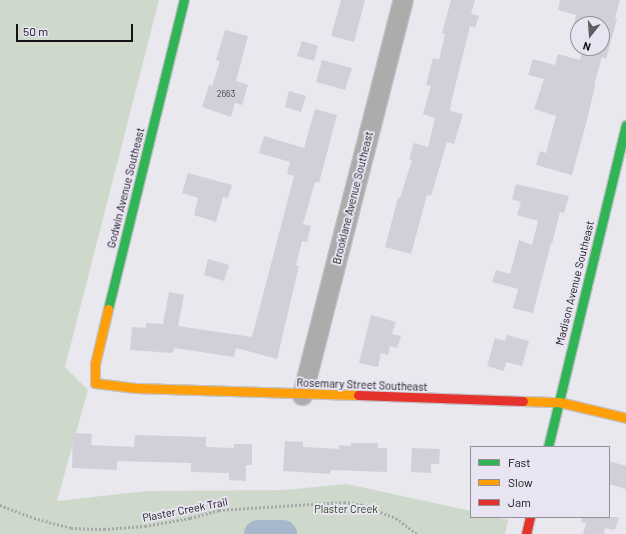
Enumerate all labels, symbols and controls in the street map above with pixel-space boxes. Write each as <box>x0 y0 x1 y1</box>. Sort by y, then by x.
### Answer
scale bar <box>18 16 135 42</box>
north arrow <box>570 16 610 56</box>
text: 50 m <box>23 24 48 38</box>
text: N <box>581 40 592 54</box>
house number: 2663 <box>217 89 235 99</box>
street label: Godwin Avenue Southeast <box>105 126 147 250</box>
street label: Brooklane Avenue Southeast <box>330 130 376 266</box>
street label: Madison Avenue Southeast <box>553 219 597 347</box>
street label: Rosemary Street Southeast <box>296 376 428 394</box>
legend <box>470 446 610 518</box>
text: Fast <box>508 455 531 469</box>
text: Slow <box>508 475 533 489</box>
street label: Plaster Creek Trail <box>141 495 229 525</box>
text: Jam <box>508 495 531 509</box>
park label: Plaster Creek <box>314 502 378 516</box>

